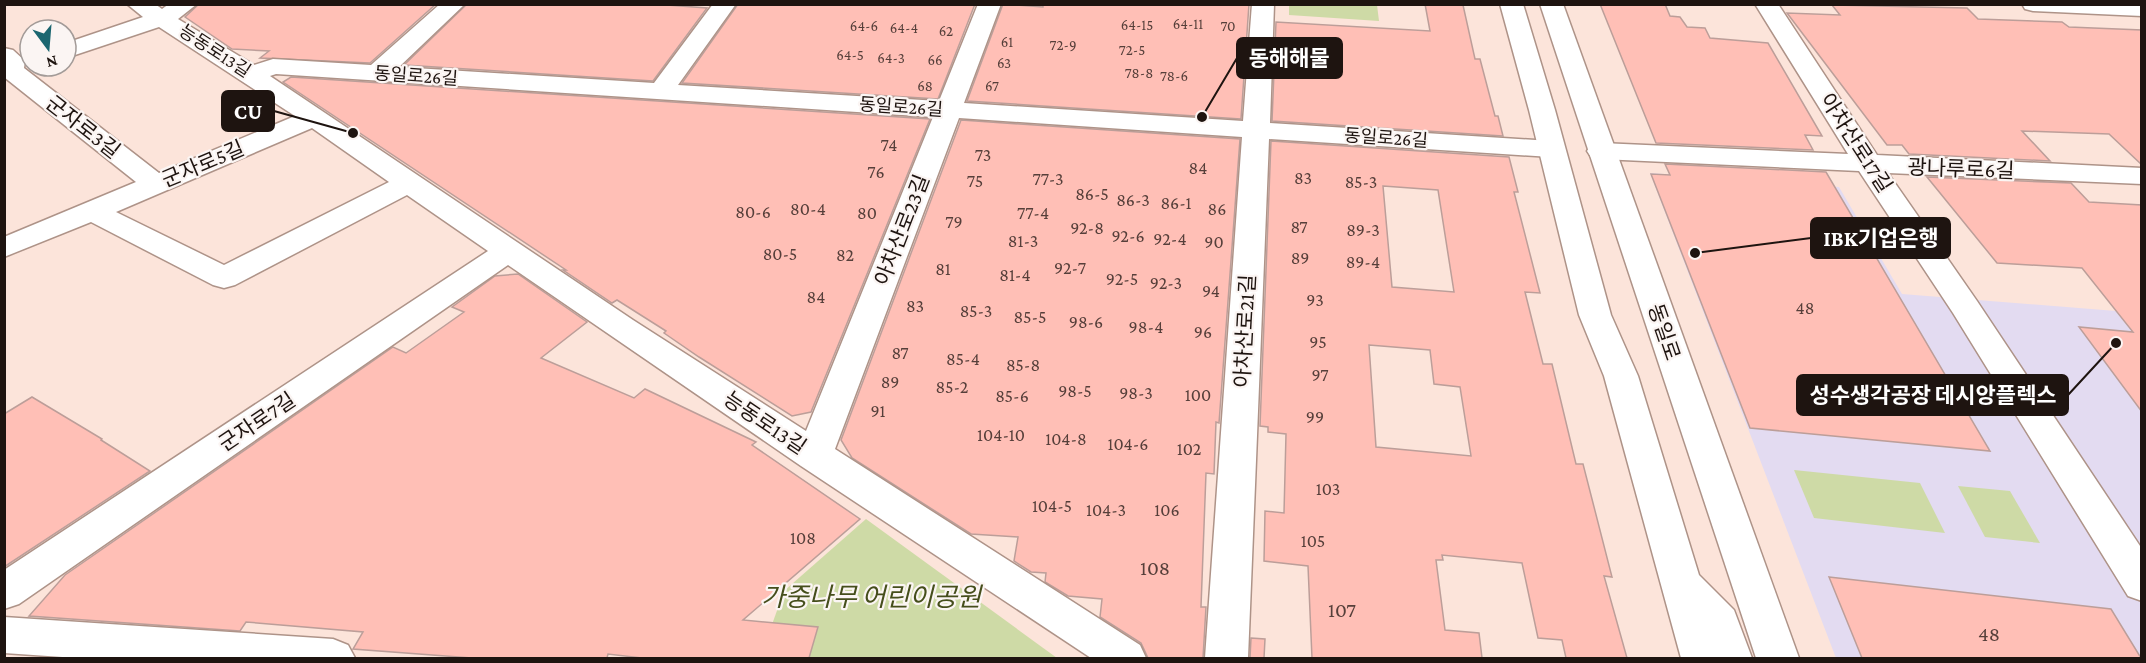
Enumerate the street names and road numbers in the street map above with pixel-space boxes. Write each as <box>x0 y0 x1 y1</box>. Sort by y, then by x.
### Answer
street label: 능동로13길 <box>176 21 254 81</box>
street label: 동일로26길 <box>373 63 459 89</box>
street label: 아차산로17길 <box>1815 89 1897 197</box>
street label: 군자로3길 <box>41 91 125 163</box>
street label: 동일로26길 <box>858 94 944 120</box>
street label: 동일로26길 <box>1343 125 1429 151</box>
street label: 군자로5길 <box>158 136 248 192</box>
street label: 광나루로6길 <box>1907 155 2015 183</box>
street label: 아차산로23길 <box>870 171 934 289</box>
street label: 아차산로21길 <box>1230 274 1260 388</box>
street label: 동일로 <box>1643 301 1685 363</box>
street label: 능동로13길 <box>719 387 811 459</box>
street label: 군자로7길 <box>214 388 300 456</box>

